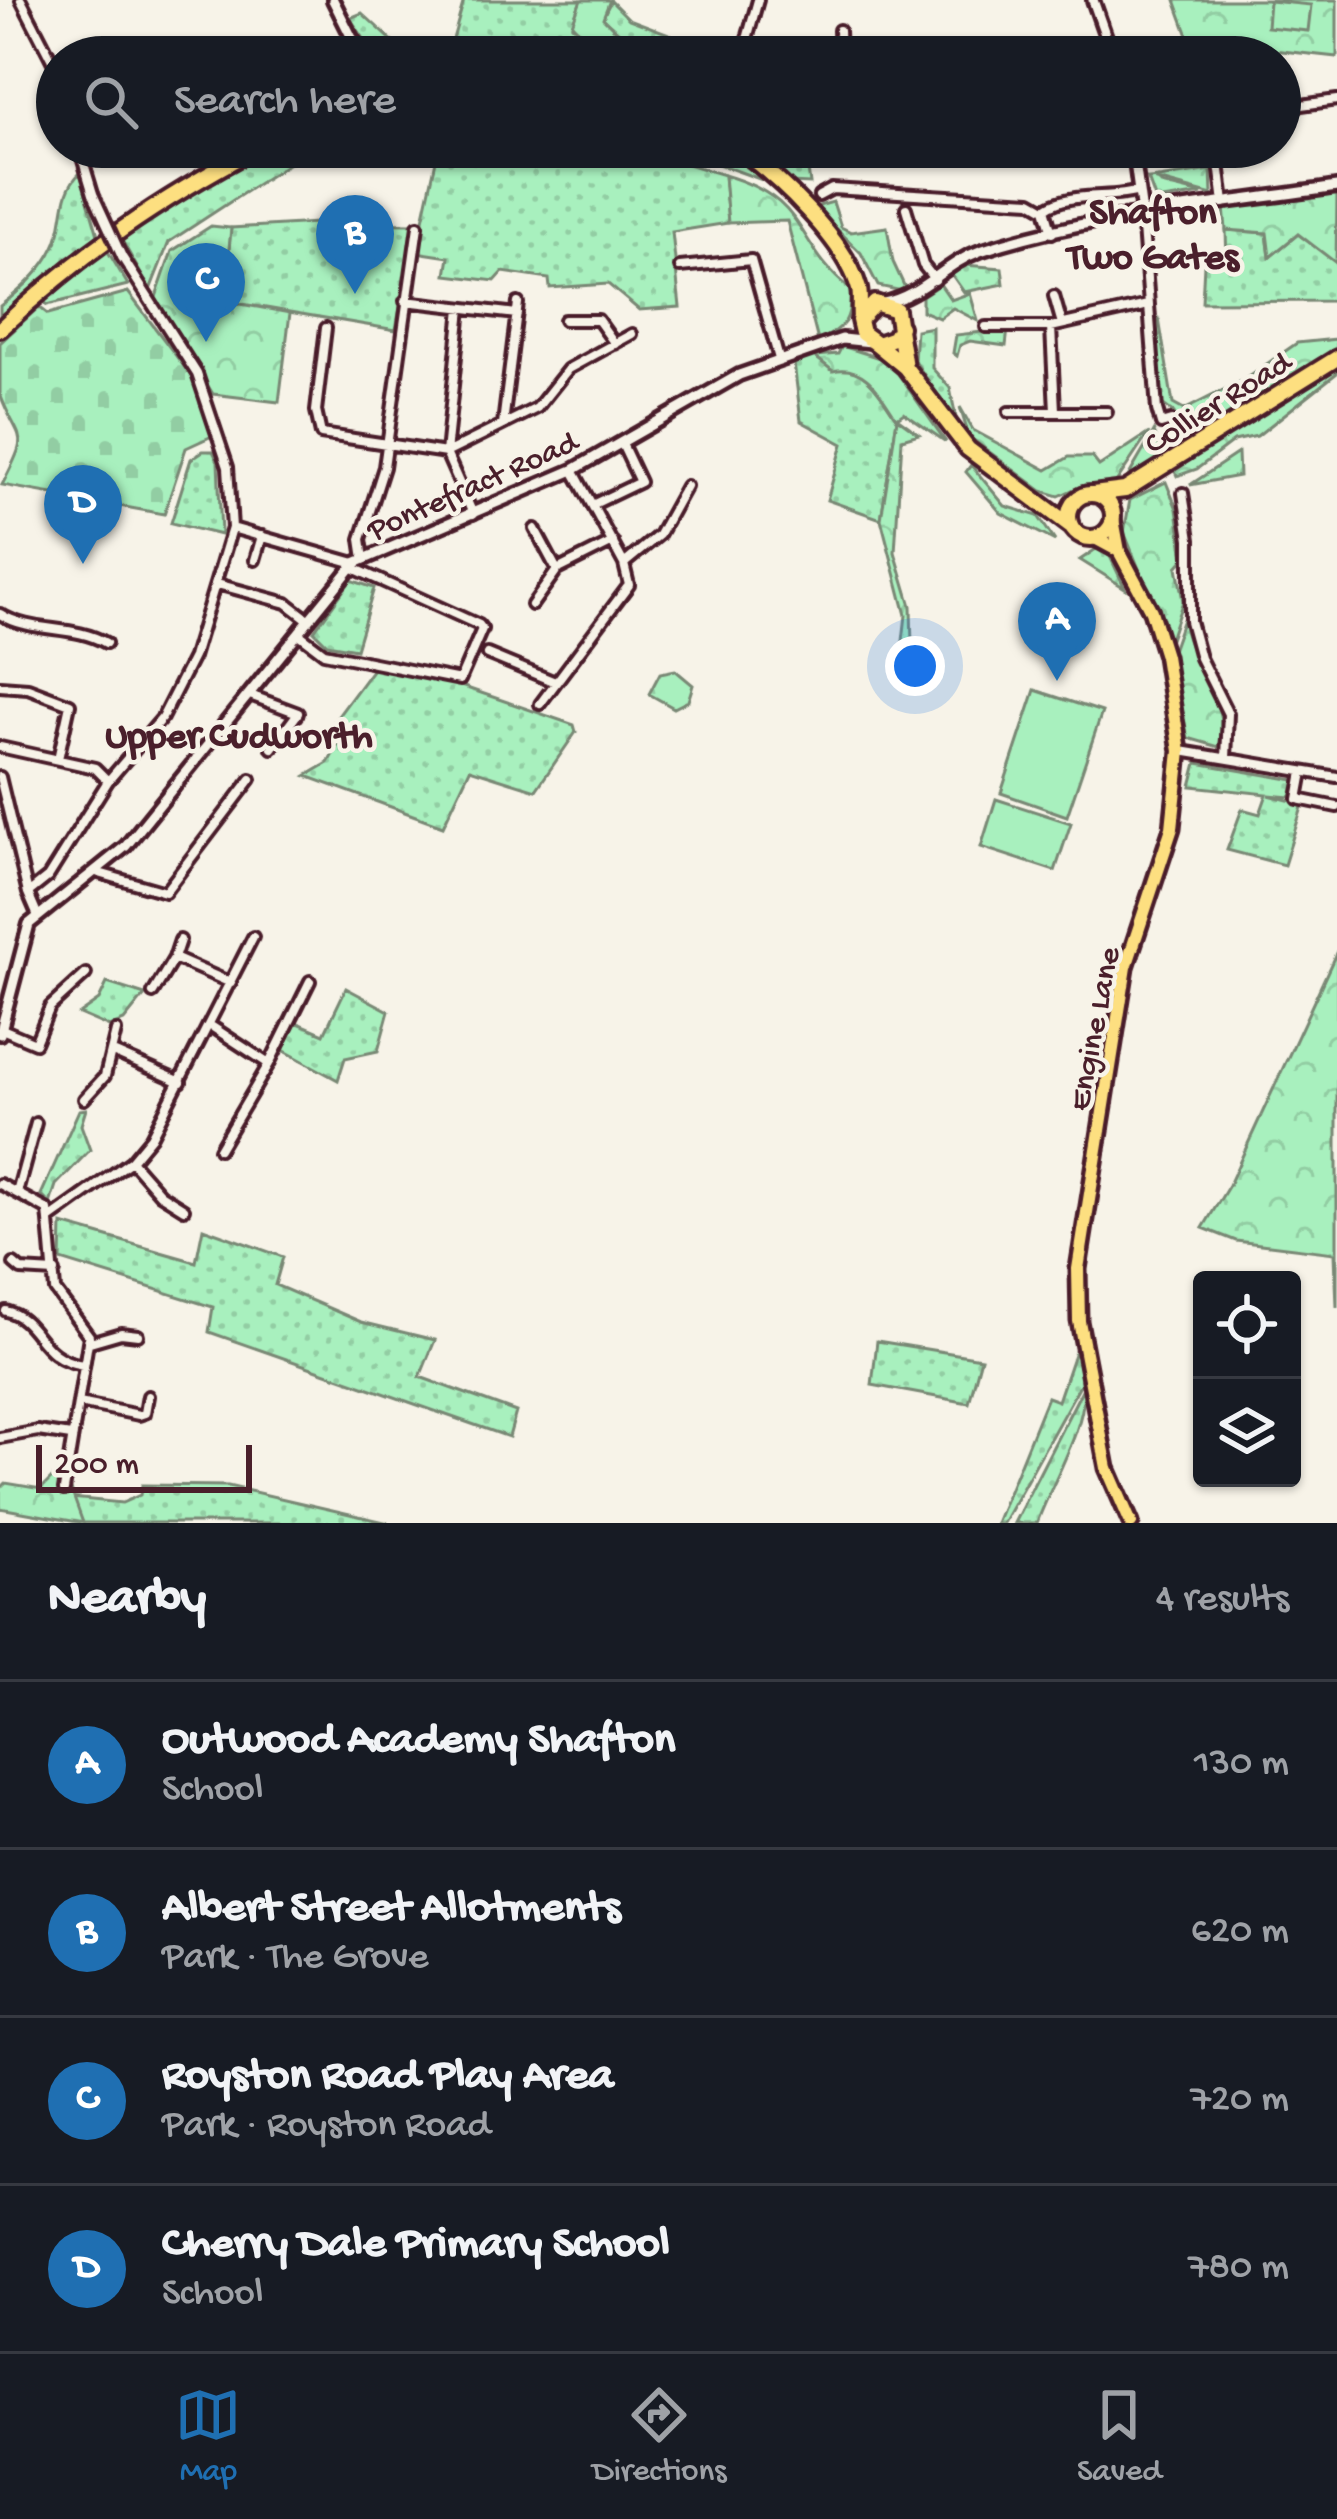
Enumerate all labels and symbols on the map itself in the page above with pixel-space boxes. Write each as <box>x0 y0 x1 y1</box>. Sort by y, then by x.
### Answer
district label: Shafton Two Gates <box>1064 192 1240 283</box>
pin: B <box>316 195 394 294</box>
pin: C <box>167 243 245 342</box>
street label: Collier Road <box>1139 344 1302 465</box>
street label: Pontefract Road <box>361 424 587 552</box>
pin: D <box>44 465 122 564</box>
pin: A <box>1018 582 1096 681</box>
your location <box>885 636 945 696</box>
district label: Upper Cudworth <box>105 716 373 762</box>
street label: Engine Lane <box>1062 943 1132 1114</box>
scale bar <box>36 1439 252 1492</box>

